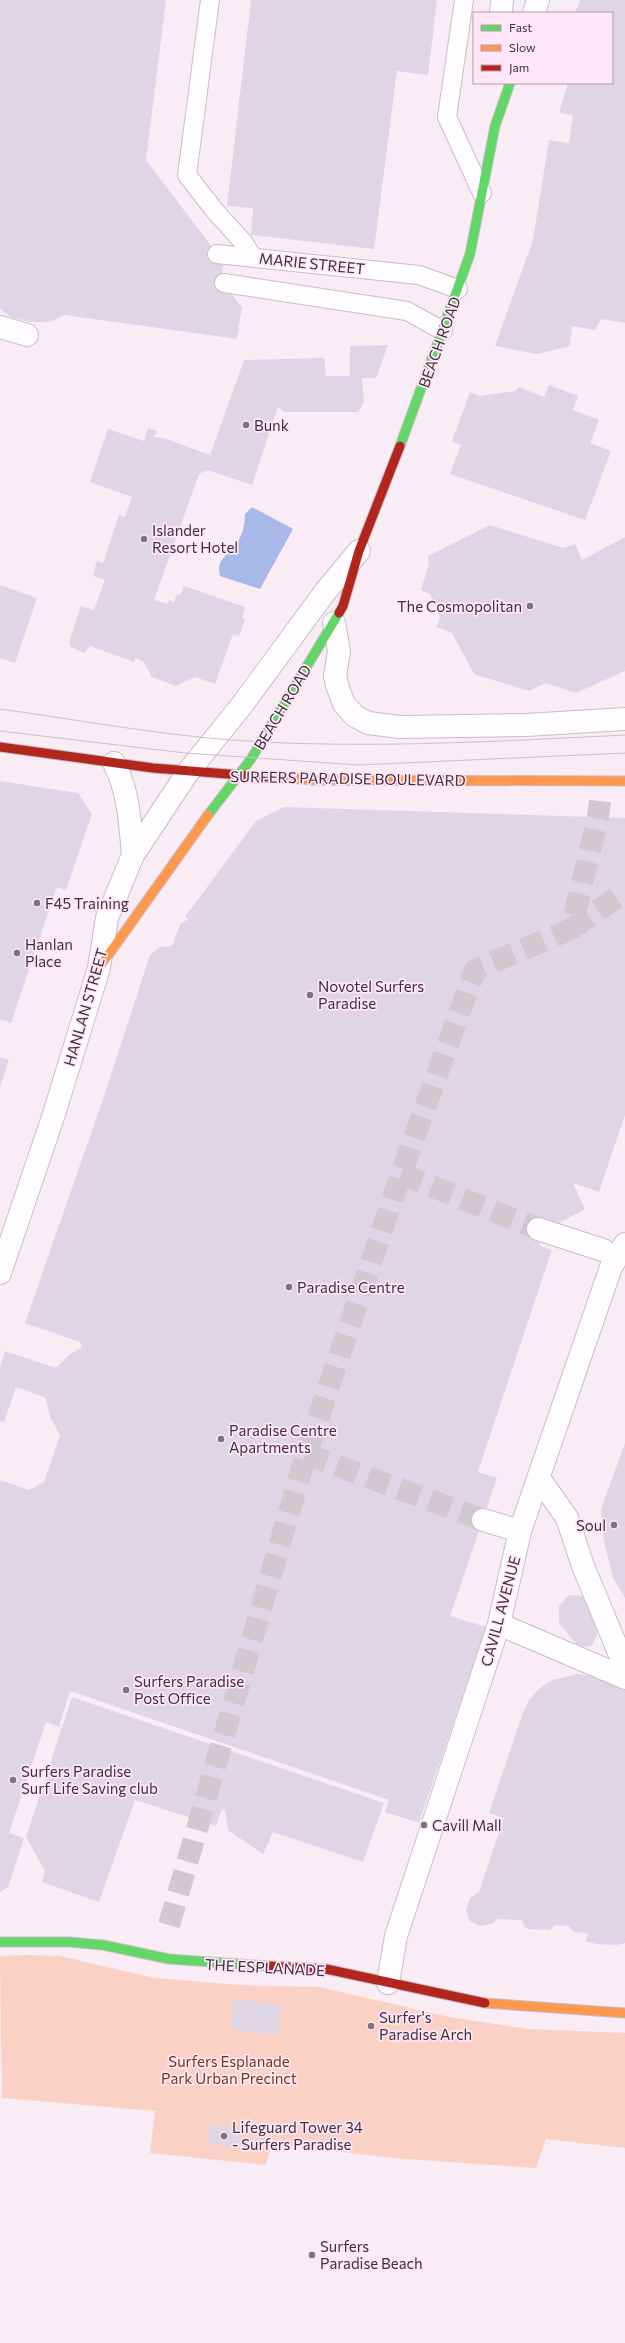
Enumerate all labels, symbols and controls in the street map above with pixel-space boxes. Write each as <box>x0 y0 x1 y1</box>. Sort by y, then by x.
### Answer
legend <box>473 12 613 84</box>
text: Fast <box>509 20 532 34</box>
text: Slow <box>509 40 536 54</box>
text: Jam <box>509 60 529 75</box>
street label: MARIE STREET <box>258 248 366 278</box>
street label: BEACH ROAD <box>414 294 464 390</box>
place label: Bunk <box>254 416 289 434</box>
marker: Bunk <box>241 420 251 430</box>
place label: Islander Resort Hotel <box>152 521 238 556</box>
marker: Islander Resort Hotel <box>139 534 149 544</box>
place label: The Cosmopolitan <box>397 597 522 615</box>
marker: The Cosmopolitan <box>525 601 535 611</box>
street label: BEACH ROAD <box>250 661 314 753</box>
street label: SURFERS PARADISE BOULEVARD <box>230 767 466 789</box>
place label: F45 Training <box>45 894 129 912</box>
marker: F45 Training <box>32 898 42 908</box>
place label: Hanlan Place <box>25 935 73 970</box>
street label: HANLAN STREET <box>60 946 111 1068</box>
marker: Hanlan Place <box>12 948 22 958</box>
place label: Novotel Surfers Paradise <box>318 977 424 1012</box>
marker: Novotel Surfers Paradise <box>305 990 315 1000</box>
place label: Paradise Centre <box>297 1278 405 1296</box>
marker: Paradise Centre <box>284 1282 294 1292</box>
place label: Paradise Centre Apartments <box>229 1421 337 1456</box>
marker: Paradise Centre Apartments <box>216 1434 226 1444</box>
place label: Soul <box>576 1516 606 1534</box>
marker: Soul <box>609 1520 619 1530</box>
street label: CAVILL AVENUE <box>477 1554 523 1668</box>
place label: Surfers Paradise Post Office <box>134 1672 244 1707</box>
marker: Surfers Paradise Post Office <box>121 1685 131 1695</box>
place label: Surfers Paradise Surf Life Saving club <box>21 1762 158 1797</box>
marker: Surfers Paradise Surf Life Saving club <box>8 1775 18 1785</box>
place label: Cavill Mall <box>432 1816 502 1834</box>
marker: Cavill Mall <box>419 1820 429 1830</box>
street label: THE ESPLANADE <box>204 1955 326 1979</box>
place label: Surfer's Paradise Arch <box>379 2008 472 2043</box>
marker: Surfer's Paradise Arch <box>366 2021 376 2031</box>
park label: Surfers Esplanade Park Urban Precinct <box>161 2052 297 2087</box>
place label: Lifeguard Tower 34 - Surfers Paradise <box>232 2118 363 2153</box>
marker: Lifeguard Tower 34 - Surfers Paradise <box>219 2131 229 2141</box>
place label: Surfers Paradise Beach <box>320 2237 423 2272</box>
marker: Surfers Paradise Beach <box>307 2250 317 2260</box>

